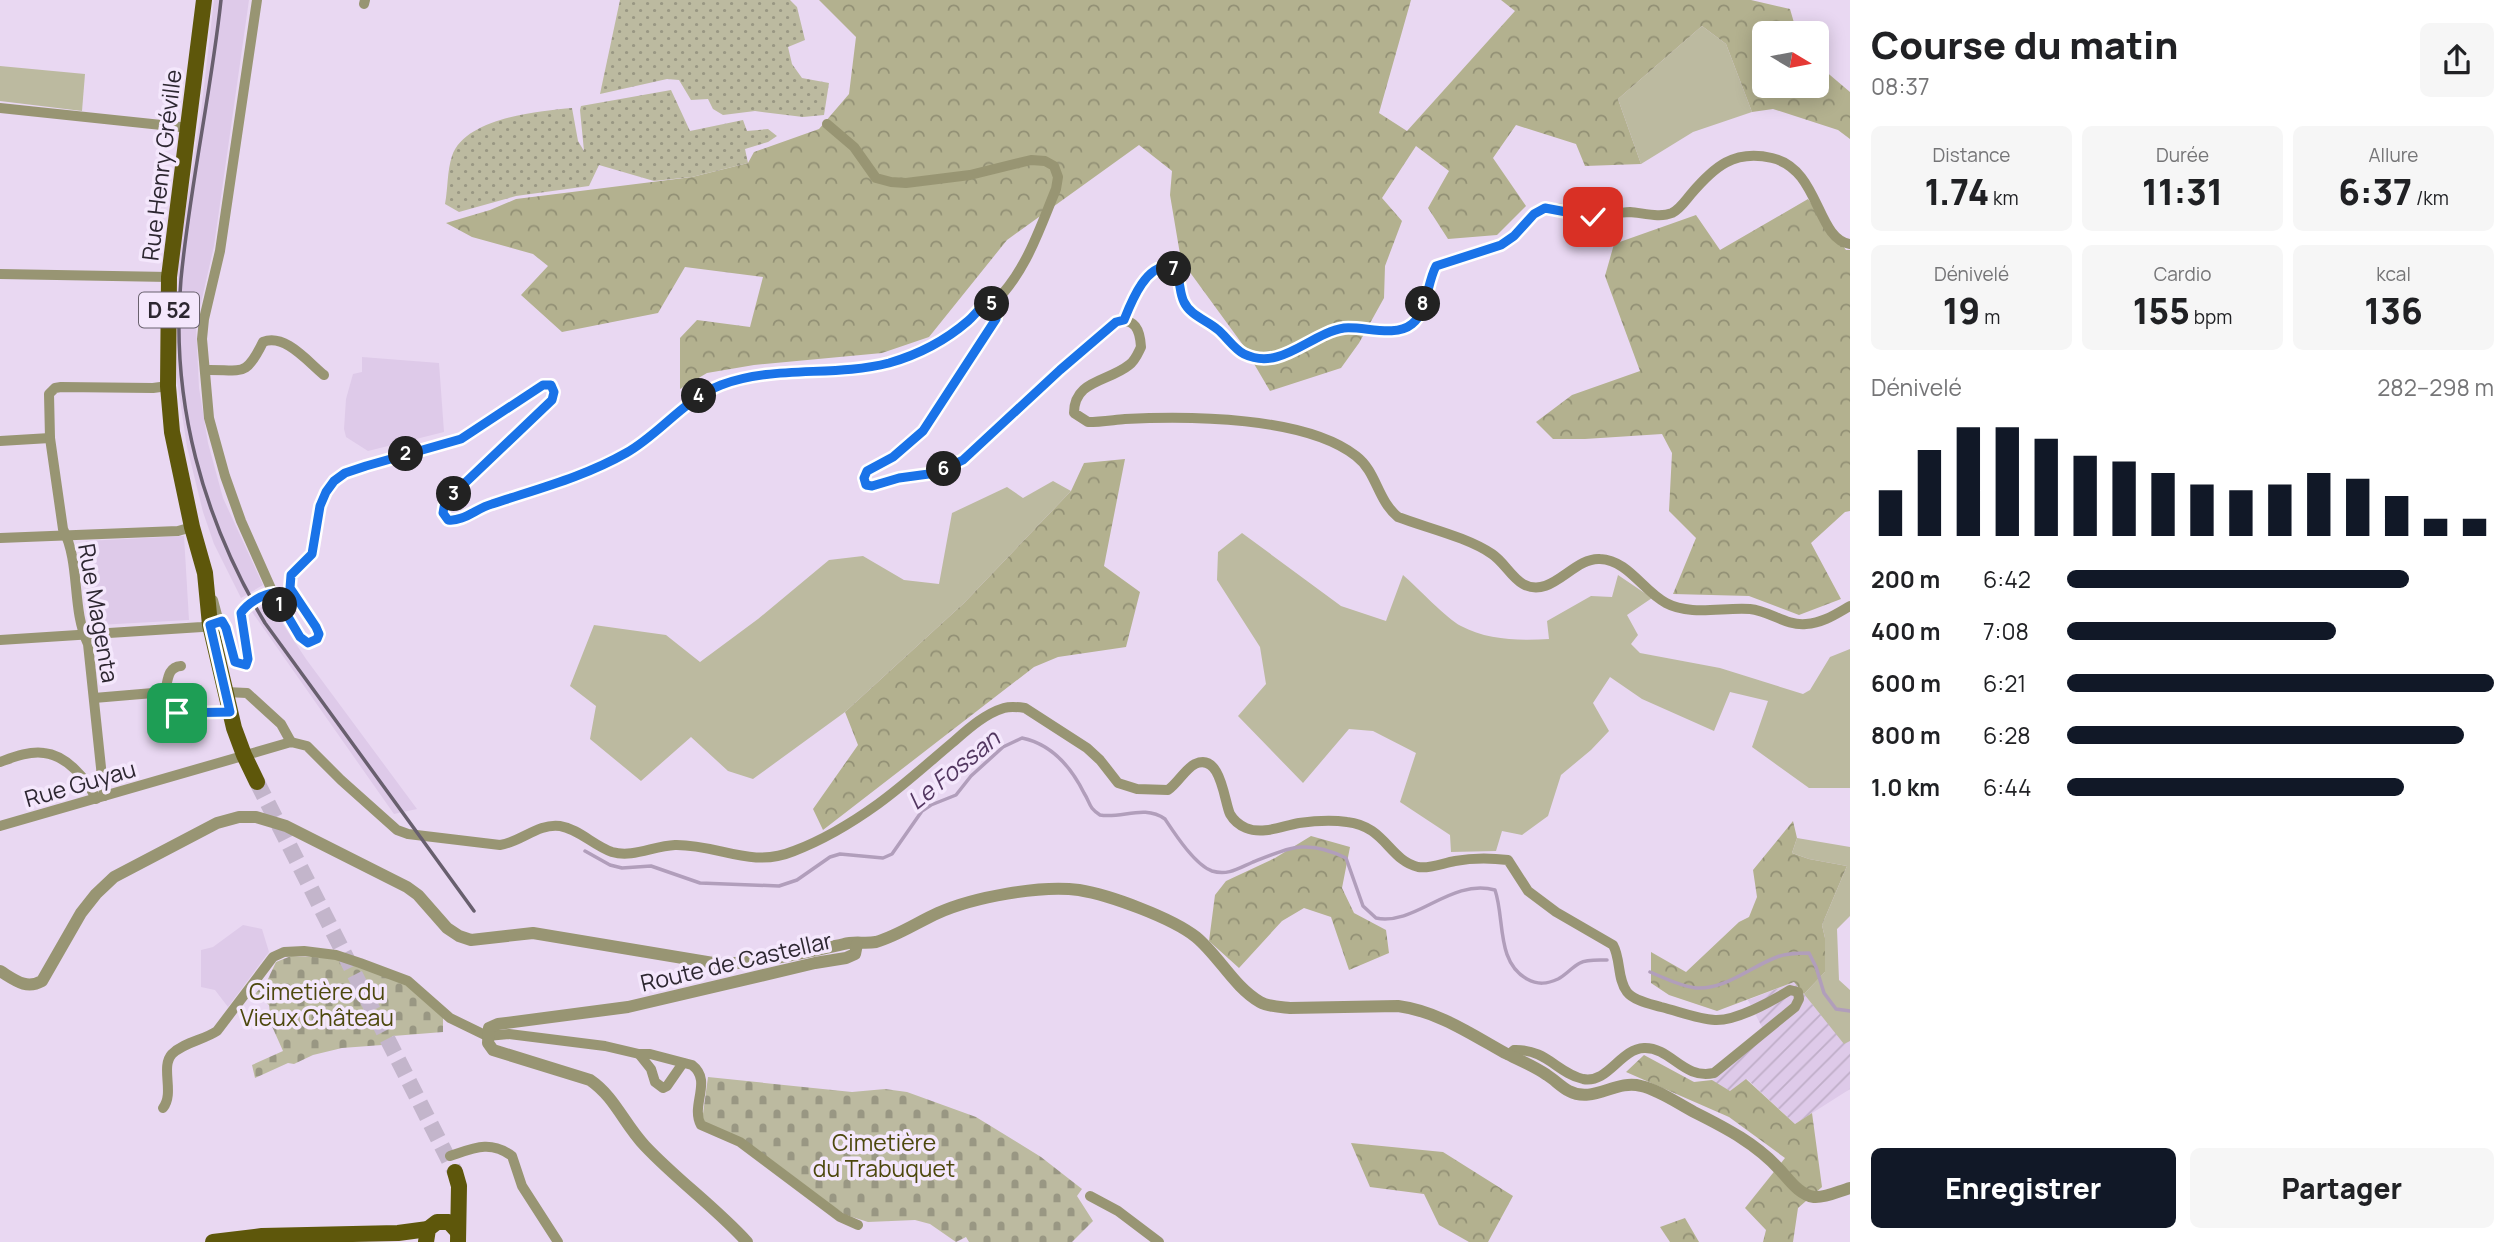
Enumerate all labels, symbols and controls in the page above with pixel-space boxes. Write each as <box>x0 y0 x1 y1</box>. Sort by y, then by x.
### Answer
text: Course du matin <box>1871 18 2179 70</box>
north arrow <box>1752 21 1829 98</box>
map controls <box>1752 21 1829 98</box>
button: share <box>2420 23 2494 97</box>
street label: Rue Henry Gréville <box>133 68 189 262</box>
text: 08:37 <box>1871 70 1930 102</box>
text: Distance <box>1933 142 2010 168</box>
text: Durée <box>2156 142 2209 168</box>
text: Allure <box>2369 142 2418 168</box>
text: 1.74 <box>1924 168 1989 216</box>
text: 11:31 <box>2142 168 2223 216</box>
text: 6:37 <box>2338 168 2412 216</box>
text: km <box>1989 185 2019 211</box>
text: /km <box>2412 185 2449 211</box>
pin <box>1563 187 1623 247</box>
icon: check <box>1574 198 1612 236</box>
pin: 7 <box>1156 252 1192 286</box>
text: 7 <box>1168 255 1179 281</box>
text: Dénivelé <box>1934 261 2009 287</box>
text: Cardio <box>2154 261 2211 287</box>
text: kcal <box>2376 261 2411 287</box>
pin: 5 <box>974 286 1010 322</box>
pin: 8 <box>1406 286 1440 322</box>
text: 19 <box>1943 287 1980 335</box>
text: 155 <box>2133 287 2190 335</box>
text: 136 <box>2364 287 2423 335</box>
text: 5 <box>986 290 997 316</box>
text: 8 <box>1417 290 1428 316</box>
road number: D 52 <box>139 292 199 328</box>
text: m <box>1980 304 2000 330</box>
text: bpm <box>2190 304 2232 330</box>
text: Dénivelé <box>1871 371 1962 403</box>
text: 282–298 m <box>2377 371 2494 403</box>
pin: 4 <box>682 378 716 414</box>
text: 4 <box>693 382 704 408</box>
pin: 2 <box>388 436 424 472</box>
text: 2 <box>400 440 411 466</box>
pin: 6 <box>926 452 962 486</box>
text: 6 <box>938 455 949 481</box>
pin: 3 <box>436 476 472 512</box>
text: 3 <box>448 480 459 506</box>
street label: Rue Magenta <box>71 541 127 685</box>
text: 200 m <box>1871 563 1940 595</box>
text: 6:42 <box>1983 563 2031 595</box>
pin: 1 <box>262 588 298 622</box>
text: 1 <box>275 591 284 617</box>
text: 400 m <box>1871 615 1941 647</box>
text: 7:08 <box>1983 615 2029 647</box>
text: 600 m <box>1871 667 1941 699</box>
text: 6:21 <box>1983 667 2026 699</box>
pin <box>147 683 207 743</box>
icon: arrive <box>158 694 196 732</box>
text: 800 m <box>1871 719 1941 751</box>
text: 6:28 <box>1983 719 2031 751</box>
water label: Le Fossan <box>900 721 1007 816</box>
street label: Rue Guyau <box>21 752 139 814</box>
text: 1.0 km <box>1871 771 1940 803</box>
text: 6:44 <box>1983 771 2032 803</box>
street label: Route de Castellar <box>637 923 835 999</box>
park label: Cimetière du Vieux Château <box>240 975 394 1033</box>
park label: Cimetière du Trabuquet <box>813 1126 955 1184</box>
button: Enregistrer <box>1871 1148 2176 1228</box>
button: Partager <box>2190 1148 2494 1228</box>

